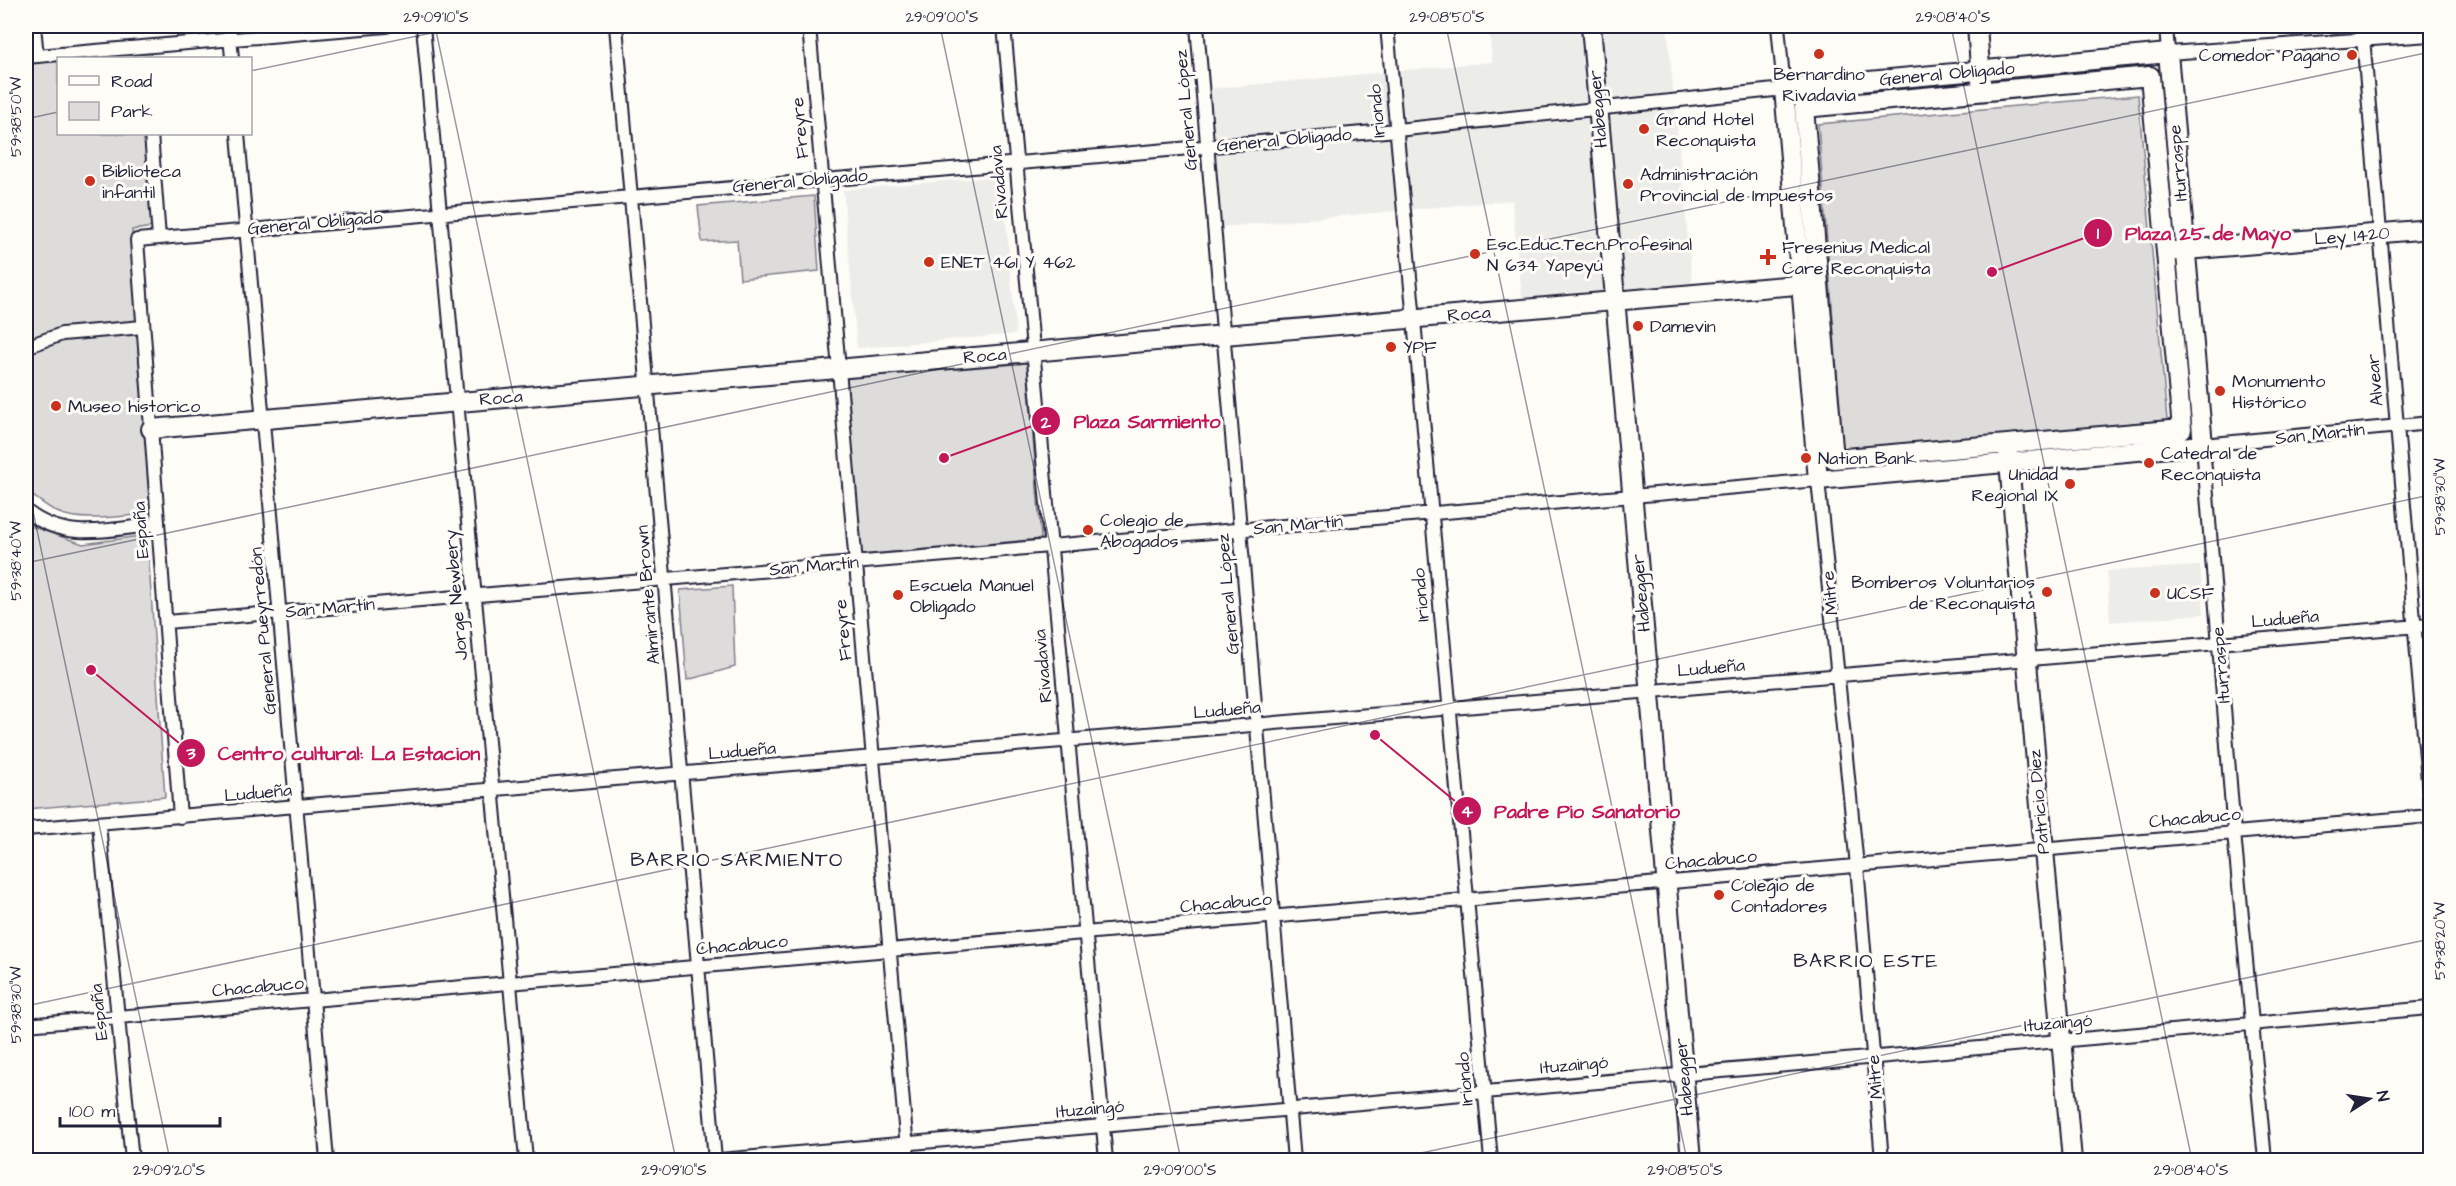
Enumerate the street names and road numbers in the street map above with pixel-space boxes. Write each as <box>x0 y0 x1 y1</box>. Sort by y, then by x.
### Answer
street label: General López <box>1168 48 1204 172</box>
street label: General Obligado <box>1878 56 2016 93</box>
street label: Habegger <box>1582 69 1615 149</box>
street label: Iriondo <box>1362 83 1392 139</box>
street label: Freyre <box>785 96 816 160</box>
street label: General Obligado <box>1215 122 1353 159</box>
street label: Iturraspe <box>2162 123 2194 202</box>
street label: Rivadavia <box>983 144 1015 220</box>
street label: General Obligado <box>731 163 869 200</box>
street label: General Obligado <box>246 205 384 242</box>
street label: Ley 1420 <box>2313 220 2391 253</box>
street label: Roca <box>1446 300 1492 328</box>
street label: Roca <box>962 342 1008 370</box>
street label: Alvear <box>2360 353 2390 407</box>
street label: Roca <box>478 384 524 412</box>
street label: San Martín <box>2274 417 2366 451</box>
street label: España <box>127 501 155 559</box>
street label: San Martín <box>1252 509 1344 541</box>
street label: Almirante Brown <box>629 524 667 666</box>
street label: Jorge Newbery <box>438 528 475 661</box>
street label: General López <box>1210 532 1246 656</box>
street label: General Pueyrredón <box>243 546 284 716</box>
street label: San Martín <box>768 550 860 582</box>
street label: Habegger <box>1625 553 1658 633</box>
street label: Iriondo <box>1406 567 1436 623</box>
street label: Mitre <box>1815 569 1845 616</box>
street label: San Martín <box>284 592 376 624</box>
street label: Freyre <box>828 598 859 662</box>
street label: Ludueña <box>2250 604 2320 634</box>
street label: Iturraspe <box>2205 625 2237 704</box>
street label: Rivadavia <box>1027 628 1059 704</box>
street label: Ludueña <box>1676 653 1746 683</box>
street label: Ludueña <box>1192 695 1262 725</box>
street label: Ludueña <box>707 736 777 766</box>
street label: Patricio Diez <box>2022 748 2056 855</box>
street label: Ludueña <box>223 778 293 808</box>
street label: Chacabuco <box>2148 802 2242 834</box>
street label: Chacabuco <box>1664 844 1758 876</box>
street label: Chacabuco <box>1179 887 1273 919</box>
street label: Chacabuco <box>695 929 789 961</box>
street label: Chacabuco <box>211 971 305 1003</box>
street label: España <box>84 982 114 1042</box>
street label: Ituzaingó <box>2023 1008 2093 1039</box>
street label: Habegger <box>1668 1037 1701 1117</box>
street label: Ituzaingó <box>1539 1050 1609 1081</box>
street label: Iriondo <box>1450 1051 1480 1107</box>
street label: Mitre <box>1861 1053 1889 1100</box>
street label: Ituzaingó <box>1055 1094 1125 1125</box>

